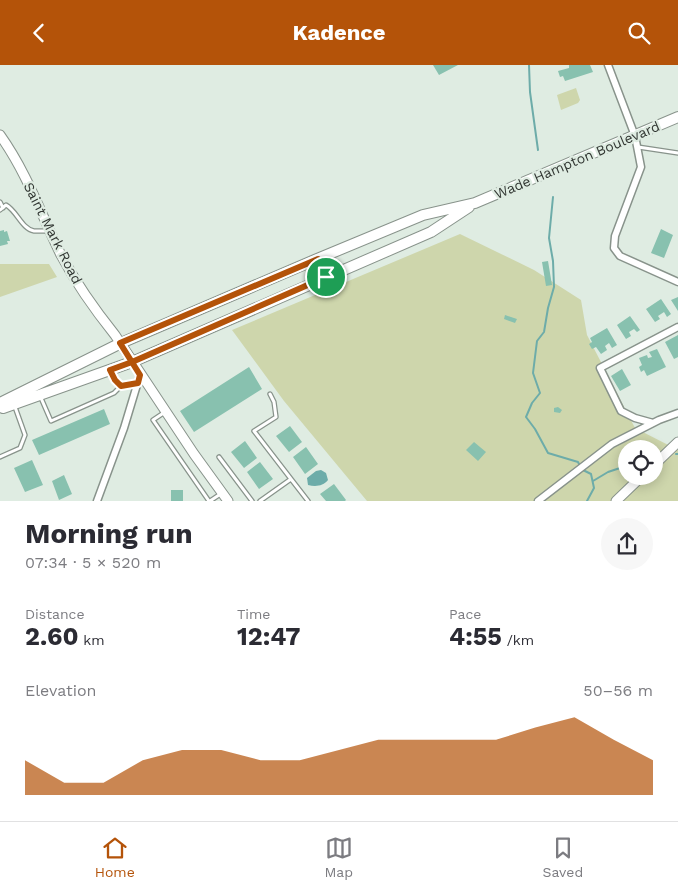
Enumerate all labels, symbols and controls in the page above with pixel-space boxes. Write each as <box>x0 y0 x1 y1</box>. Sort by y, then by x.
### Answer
icon: back <box>25 19 53 47</box>
icon: search <box>625 19 653 47</box>
text: Kadence <box>292 20 386 45</box>
street label: Wade Hampton Boulevard <box>492 118 662 202</box>
street label: Saint Mark Road <box>20 180 86 286</box>
pin <box>305 256 347 298</box>
icon: arrive <box>312 263 340 291</box>
map controls <box>618 440 663 485</box>
button: locate <box>618 440 663 485</box>
text: Morning run <box>25 517 193 550</box>
button: share <box>601 518 653 570</box>
text: 07:34 · 5 × 520 m <box>25 553 161 572</box>
text: Distance <box>25 606 85 622</box>
text: Time <box>237 606 270 622</box>
text: Pace <box>449 606 481 622</box>
text: 2.60 <box>25 622 79 651</box>
text: 12:47 <box>237 622 300 651</box>
text: 4:55 <box>449 622 502 651</box>
text: km <box>79 632 105 648</box>
text: /km <box>502 632 534 648</box>
text: Elevation <box>25 681 96 700</box>
text: 50–56 m <box>583 681 653 700</box>
tab: Home <box>95 834 135 880</box>
tab: Map <box>324 834 353 880</box>
tab: Saved <box>543 834 583 880</box>

